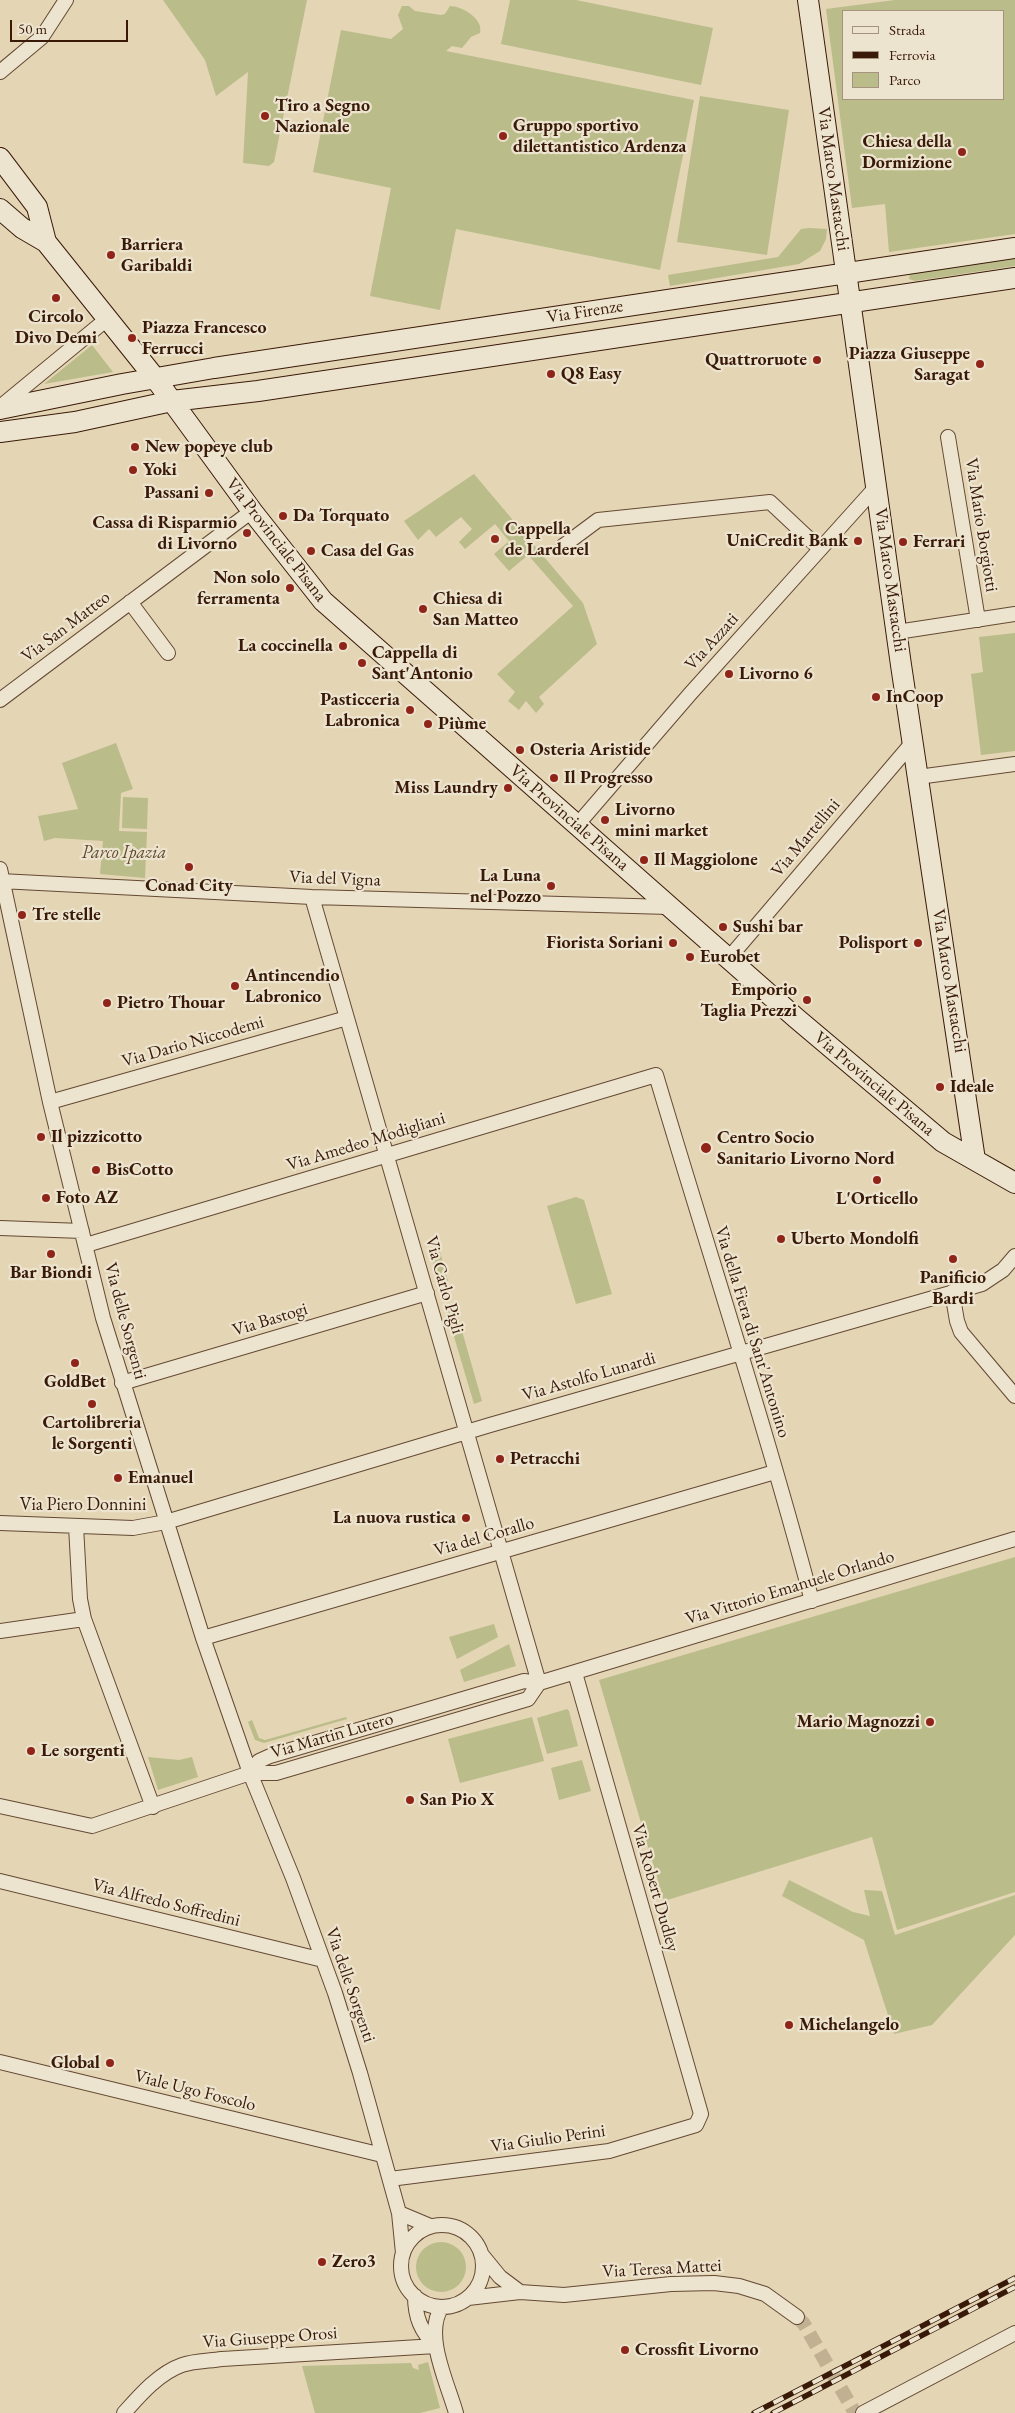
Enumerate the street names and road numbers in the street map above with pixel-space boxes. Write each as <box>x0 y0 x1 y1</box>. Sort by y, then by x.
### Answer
street label: Via Marco Mastacchi <box>812 106 854 252</box>
street label: Via Firenze <box>545 295 625 329</box>
street label: Via Mario Borgiotti <box>960 457 1002 593</box>
street label: Via Provinciale Pisana <box>221 474 331 606</box>
street label: Via Marco Mastacchi <box>869 507 911 653</box>
street label: Via San Matteo <box>17 587 115 667</box>
street label: Via Azzati <box>681 609 743 675</box>
street label: Via Provinciale Pisana <box>505 760 633 876</box>
street label: Via Martellini <box>767 794 845 882</box>
street label: Via del Vigna <box>289 867 381 891</box>
street label: Via Marco Mastacchi <box>927 908 971 1054</box>
street label: Via Dario Niccodemi <box>120 1011 266 1073</box>
street label: Via Provinciale Pisana <box>809 1027 939 1141</box>
street label: Via Amedeo Modigliani <box>284 1108 448 1176</box>
street label: Via della Fiera di Sant'Antonino <box>709 1224 795 1440</box>
street label: Via Carlo Pigli <box>420 1234 468 1336</box>
street label: Via delle Sorgenti <box>99 1260 151 1382</box>
street label: Via Bastogi <box>230 1298 310 1342</box>
street label: Via Astolfo Lunardi <box>520 1348 658 1406</box>
street label: Via Piero Donnini <box>20 1494 146 1516</box>
street label: Via del Corallo <box>431 1512 537 1562</box>
street label: Via Vittorio Emanuele Orlando <box>683 1546 897 1630</box>
street label: Via Martin Lutero <box>268 1708 396 1764</box>
street label: Via Robert Dudley <box>626 1822 684 1954</box>
street label: Via Alfredo Soffredini <box>90 1874 242 1932</box>
street label: Via delle Sorgenti <box>320 1925 380 2045</box>
street label: Viale Ugo Foscolo <box>132 2066 258 2116</box>
street label: Via Giulio Perini <box>489 2120 607 2158</box>
street label: Via Teresa Mattei <box>602 2255 722 2283</box>
street label: Via Giuseppe Orosi <box>202 2323 338 2353</box>

